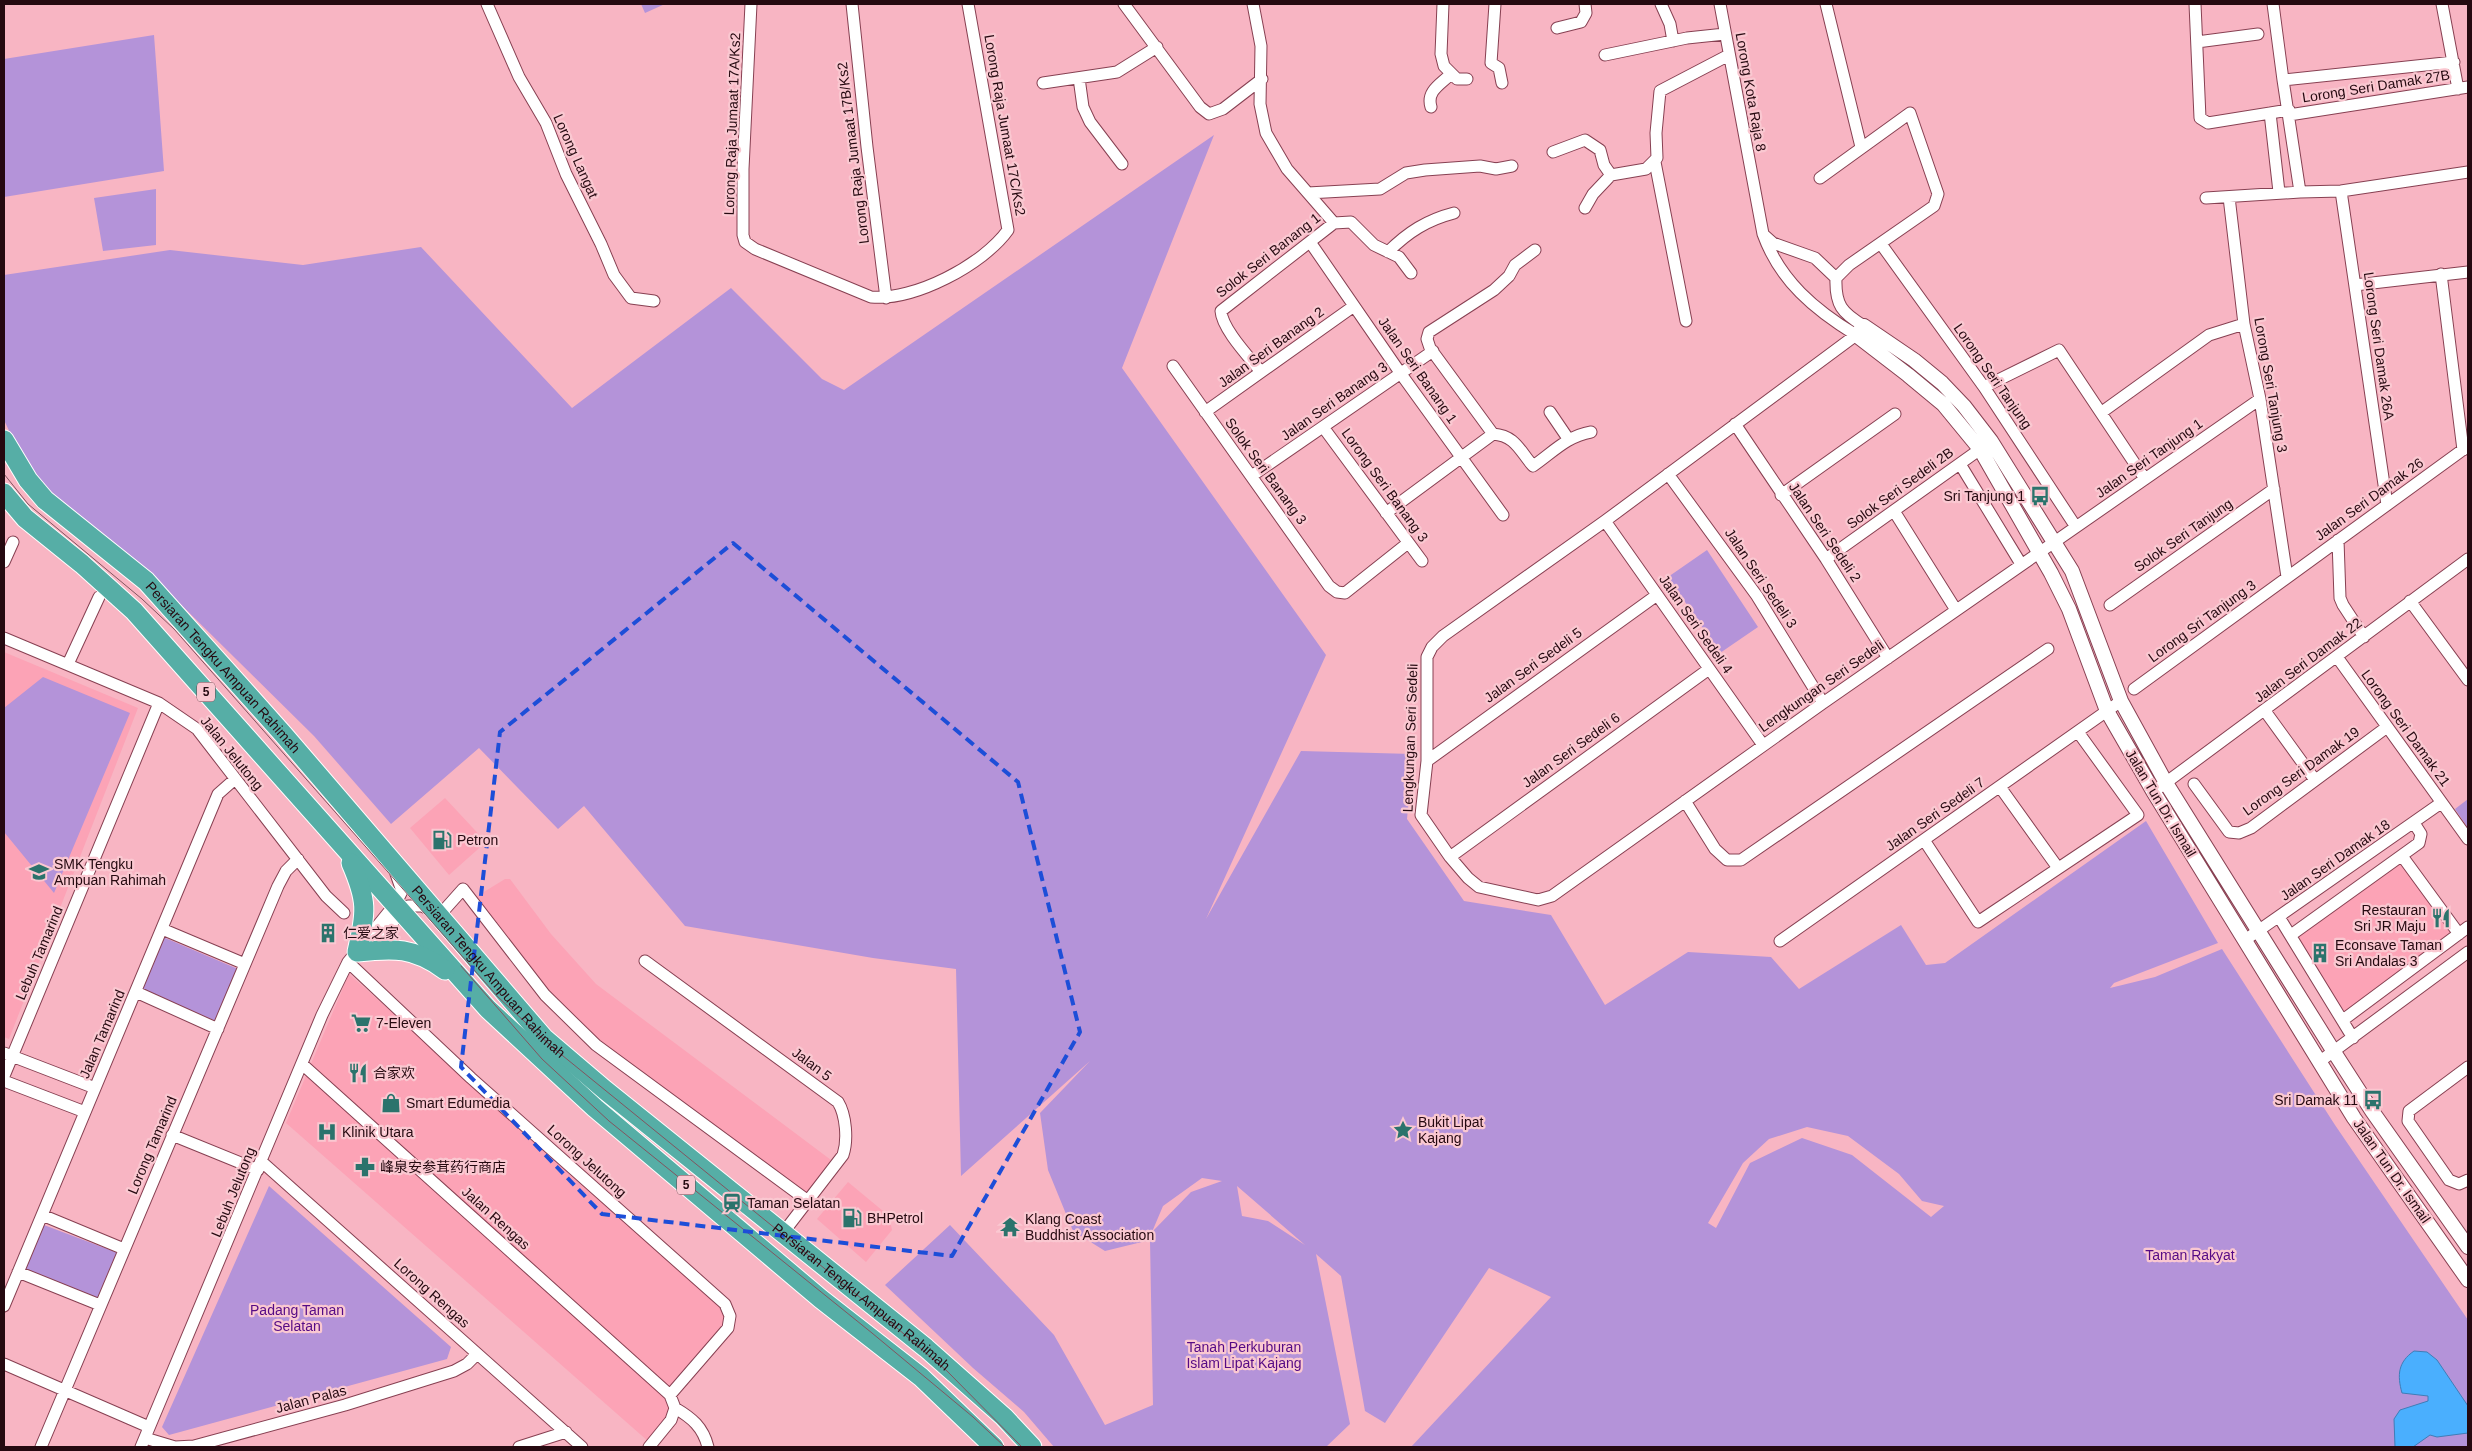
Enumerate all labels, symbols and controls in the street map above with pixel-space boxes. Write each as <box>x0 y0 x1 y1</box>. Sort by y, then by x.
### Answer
street label: Lorong Kota Raja 8 <box>1733 31 1769 153</box>
street label: Lorong Raja Jumaat 17A/Ks2 <box>721 32 743 216</box>
street label: Lorong Raja Jumaat 17C/Ks2 <box>981 33 1029 217</box>
street label: Lorong Raja Jumaat 17B/Ks2 <box>834 61 872 245</box>
street label: Lorong Seri Damak 27B <box>2301 66 2451 106</box>
street label: Lorong Langat <box>550 111 602 201</box>
street label: Solok Seri Banang 1 <box>1213 209 1323 301</box>
street label: Lorong Seri Damak 26A <box>2361 271 2397 422</box>
street label: Jalan Seri Banang 2 <box>1215 303 1327 391</box>
street label: Jalan Seri Banang 1 <box>1375 314 1461 426</box>
street label: Lorong Seri Tanjung 3 <box>2251 316 2291 454</box>
street label: Lorong Seri Tanjung <box>1951 320 2035 432</box>
street label: Jalan Seri Banang 3 <box>1278 358 1390 444</box>
street label: Solok Seri Banang 3 <box>1222 415 1310 528</box>
street label: Jalan Seri Tanjung 1 <box>2093 415 2206 501</box>
street label: Lorong Seri Banang 3 <box>1338 425 1432 545</box>
street label: Solok Seri Sedeli 2B <box>1844 444 1956 532</box>
street label: Jalan Seri Damak 26 <box>2312 454 2426 544</box>
street label: Jalan Seri Sedeli 2 <box>1786 479 1864 585</box>
bus stop icon: Sri Tanjung 1 <box>2029 485 2051 507</box>
place label: Sri Tanjung 1 <box>1944 488 2025 504</box>
street label: Solok Seri Tanjung <box>2131 495 2235 575</box>
street label: Jalan Seri Sedeli 3 <box>1722 525 1800 631</box>
street label: Jalan Seri Sedeli 4 <box>1656 572 1736 677</box>
street label: Lorong Sri Tanjung 3 <box>2145 577 2259 665</box>
street label: Persiaran Tengku Ampuan Rahimah <box>142 578 304 756</box>
street label: Jalan Seri Damak 22 <box>2251 614 2365 705</box>
street label: Jalan Seri Sedeli 5 <box>1481 624 1585 706</box>
street label: Lengkungan Seri Sedeli <box>1756 637 1886 735</box>
street label: Lengkungan Seri Sedeli <box>1399 663 1421 813</box>
street label: Lorong Seri Damak 21 <box>2358 667 2454 790</box>
road number: 5 <box>197 682 215 702</box>
street label: Jalan Seri Sedeli 6 <box>1519 709 1623 791</box>
street label: Jalan Jelutong <box>197 713 267 793</box>
street label: Lorong Seri Damak 19 <box>2240 723 2363 819</box>
street label: Jalan Tun Dr. Ismail <box>2122 746 2200 860</box>
street label: Jalan Seri Sedeli 7 <box>1883 774 1988 854</box>
street label: Jalan Seri Damak 18 <box>2277 816 2393 904</box>
fuel station icon: Petron <box>431 829 453 851</box>
place label: Petron <box>457 832 498 848</box>
place label: SMK Tengku Ampuan Rahimah <box>54 856 166 888</box>
school or university icon: SMK Tengku Ampuan Rahimah <box>28 861 50 883</box>
street label: Persiaran Tengku Ampuan Rahimah <box>409 882 569 1061</box>
place label: Restauran Sri JR Maju <box>2354 902 2426 934</box>
street label: Lebuh Tamarind <box>12 904 66 1002</box>
restaurant icon: Restauran Sri JR Maju <box>2430 907 2452 929</box>
building icon: 仁爱之家 <box>317 922 339 944</box>
place label: 仁爱之家 <box>343 925 399 941</box>
place label: Econsave Taman Sri Andalas 3 <box>2335 937 2442 969</box>
building icon: Econsave Taman Sri Andalas 3 <box>2309 942 2331 964</box>
street label: Jalan Tamarind <box>76 987 128 1081</box>
supermarket icon: 7-Eleven <box>350 1012 372 1034</box>
place label: 7-Eleven <box>376 1015 431 1031</box>
street label: Jalan 5 <box>789 1044 835 1084</box>
restaurant icon: 合家欢 <box>347 1062 369 1084</box>
place label: 合家欢 <box>373 1065 415 1081</box>
bus stop icon: Sri Damak 11 <box>2362 1089 2384 1111</box>
shop icon: Smart Edumedia <box>380 1092 402 1114</box>
place label: Sri Damak 11 <box>2274 1092 2358 1108</box>
street label: Lorong Tamarind <box>124 1094 180 1196</box>
place label: Smart Edumedia <box>406 1095 510 1111</box>
place label: Bukit Lipat Kajang <box>1418 1114 1483 1146</box>
street label: Jalan Tun Dr. Ismail <box>2350 1116 2434 1226</box>
place icon: Bukit Lipat Kajang <box>1392 1119 1414 1141</box>
hospital icon: Klinik Utara <box>316 1121 338 1143</box>
street label: Lorong Jelutong <box>544 1121 630 1201</box>
place label: Klinik Utara <box>342 1124 414 1140</box>
street label: Lebuh Jelutong <box>208 1145 258 1239</box>
pharmacy icon: 峰泉安参茸药行商店 <box>354 1156 376 1178</box>
place label: 峰泉安参茸药行商店 <box>380 1159 506 1175</box>
road number: 5 <box>677 1176 695 1194</box>
street label: Jalan Rengas <box>459 1183 533 1253</box>
station icon: Taman Selatan <box>721 1192 743 1214</box>
place label: Taman Selatan <box>747 1195 840 1211</box>
fuel station icon: BHPetrol <box>841 1207 863 1229</box>
place label: BHPetrol <box>867 1210 923 1226</box>
place label: Klang Coast Buddhist Association <box>1025 1211 1154 1243</box>
temple icon: Klang Coast Buddhist Association <box>999 1216 1021 1238</box>
street label: Persiaran Tengku Ampuan Rahimah <box>769 1220 954 1374</box>
park label: Taman Rakyat <box>2145 1247 2235 1263</box>
street label: Lorong Rengas <box>391 1255 473 1331</box>
park label: Padang Taman Selatan <box>250 1302 344 1334</box>
park label: Tanah Perkuburan Islam Lipat Kajang <box>1186 1339 1302 1371</box>
street label: Jalan Palas <box>274 1382 348 1416</box>

